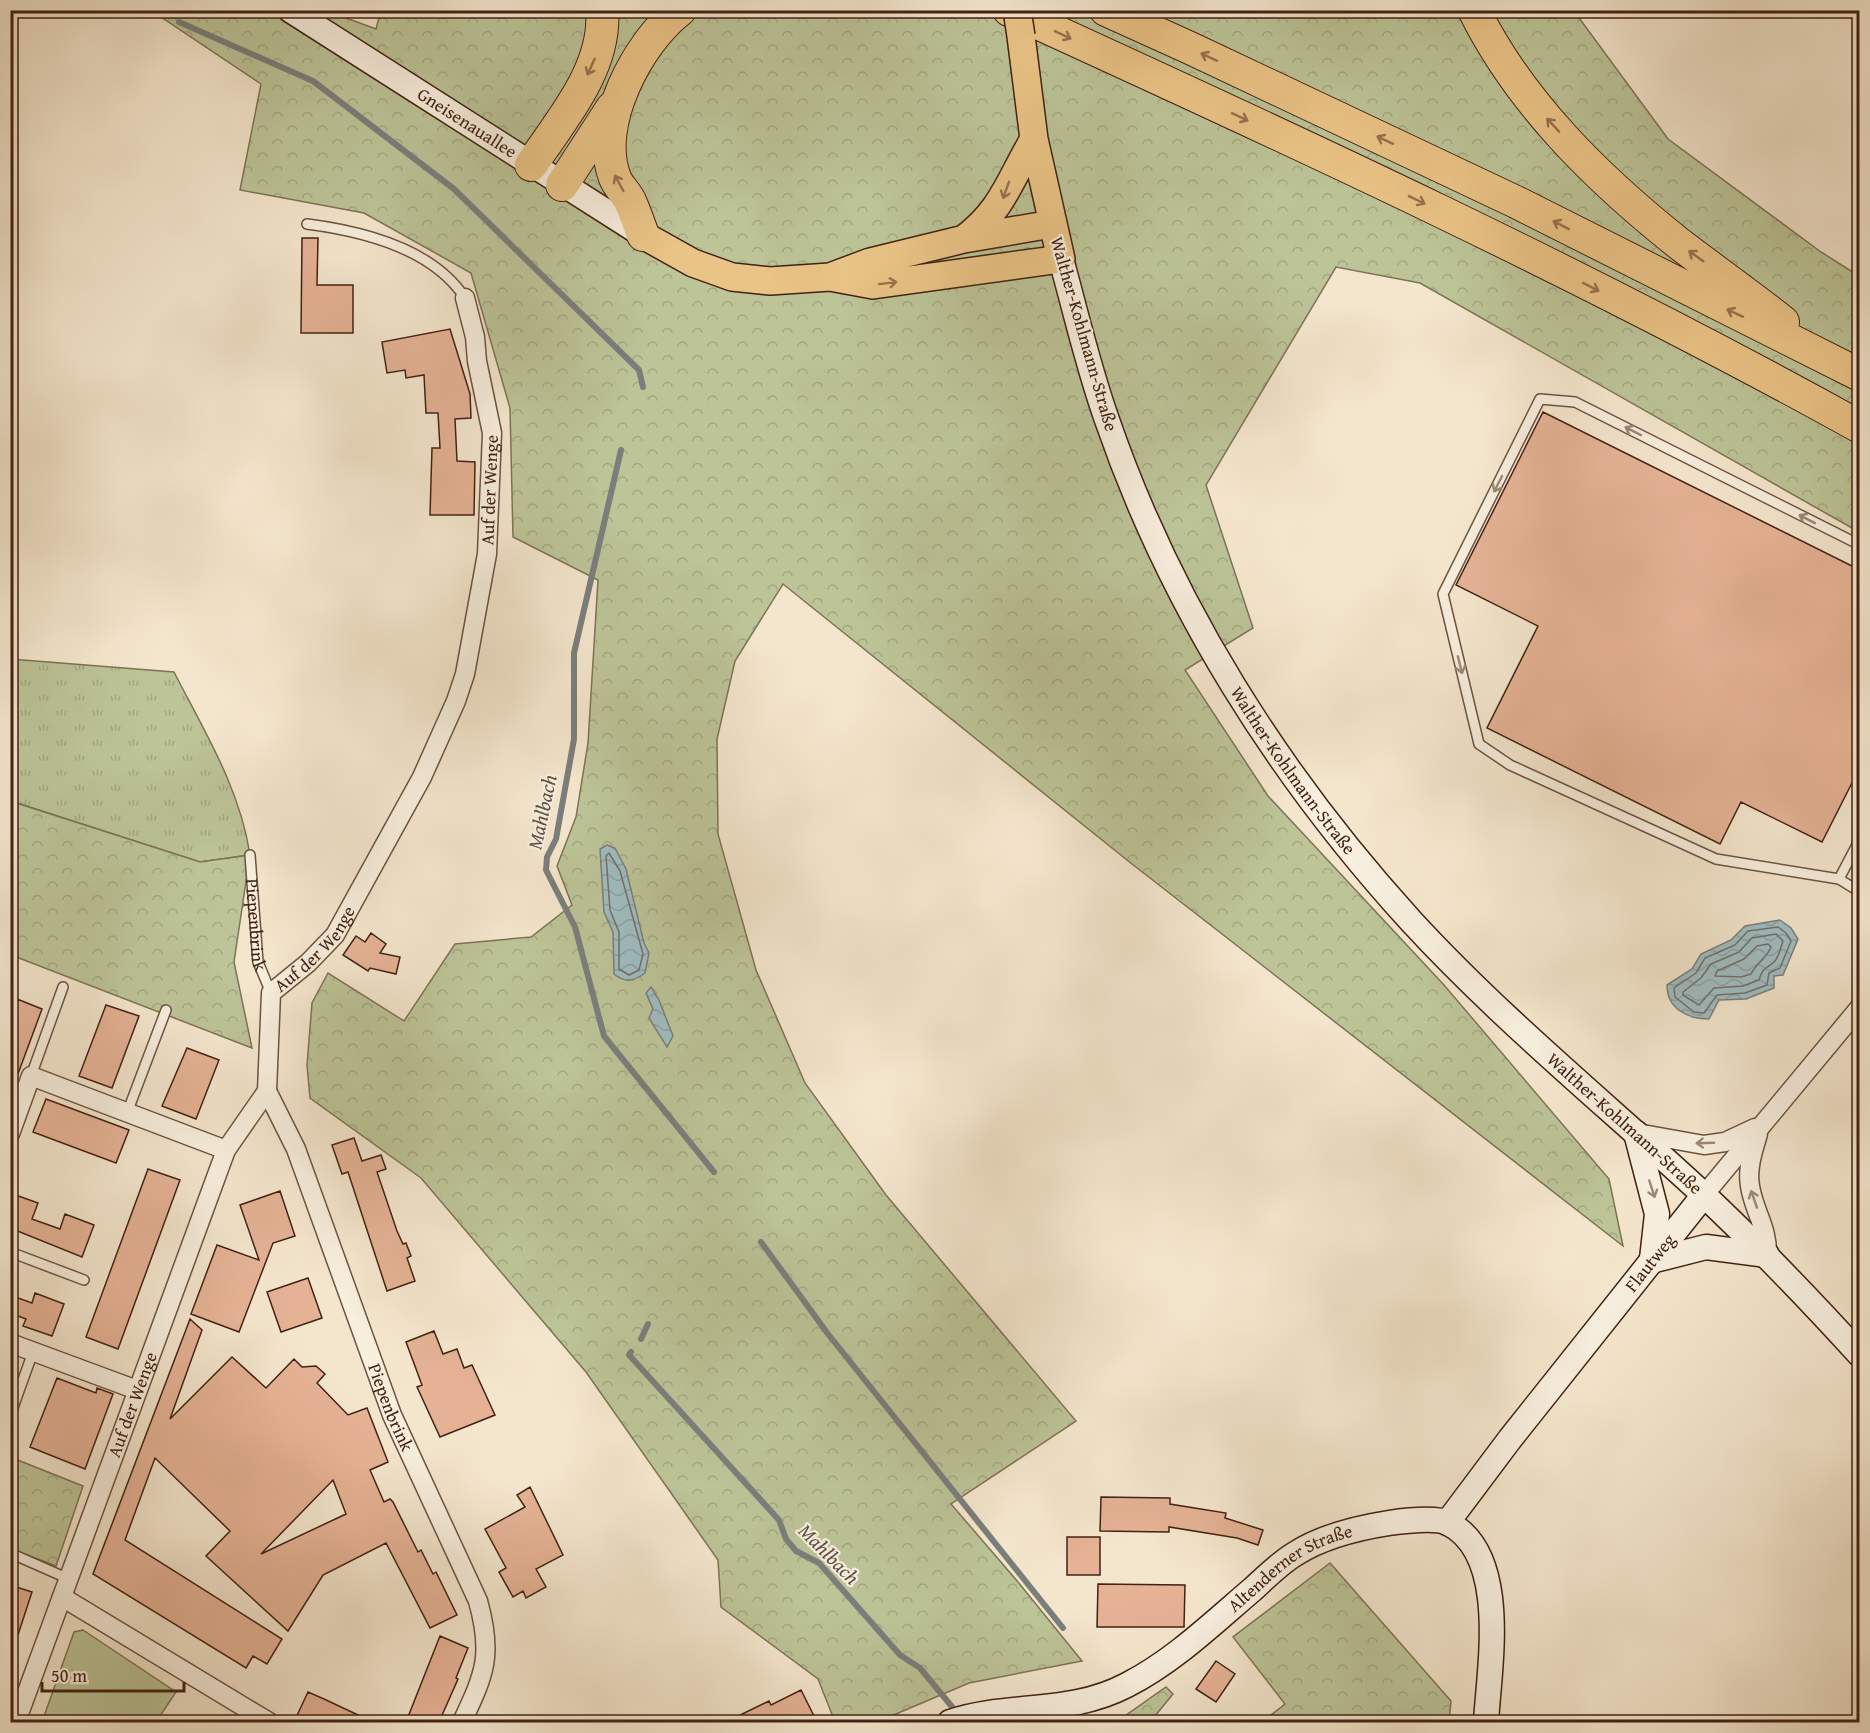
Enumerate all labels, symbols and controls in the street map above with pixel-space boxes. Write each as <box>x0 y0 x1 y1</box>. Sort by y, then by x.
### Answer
one-way arrow <box>1054 30 1072 42</box>
one-way arrow <box>1201 50 1219 62</box>
one-way arrow <box>585 58 597 76</box>
street label: Gneisenauallee <box>412 80 523 164</box>
one-way arrow <box>1231 111 1249 123</box>
one-way arrow <box>1546 117 1560 132</box>
one-way arrow <box>1377 134 1395 146</box>
one-way arrow <box>613 174 624 192</box>
one-way arrow <box>1000 180 1011 199</box>
one-way arrow <box>1407 195 1425 206</box>
one-way arrow <box>1552 219 1570 230</box>
street label: Walther-Kohlmann-Straße <box>1044 233 1125 434</box>
one-way arrow <box>1689 250 1705 262</box>
one-way arrow <box>878 278 897 289</box>
one-way arrow <box>1582 281 1599 293</box>
one-way arrow <box>1727 306 1745 318</box>
one-way arrow <box>1625 425 1643 436</box>
street label: Auf der Wenge <box>473 434 505 546</box>
one-way arrow <box>1492 475 1503 493</box>
one-way arrow <box>1799 513 1817 524</box>
one-way arrow <box>1455 655 1467 674</box>
street label: Walther-Kohlmann-Straße <box>1224 681 1363 860</box>
water label: Mahlbach <box>519 772 564 852</box>
street label: Piepenbrink <box>239 878 275 976</box>
street label: Auf der Wenge <box>268 901 362 998</box>
street label: Walther-Kohlmann-Straße <box>1541 1046 1709 1200</box>
one-way arrow <box>1695 1138 1715 1149</box>
one-way arrow <box>1647 1179 1658 1198</box>
one-way arrow <box>1748 1190 1759 1209</box>
street label: Flautweg <box>1618 1227 1681 1298</box>
street label: Auf der Wenge <box>100 1348 164 1461</box>
street label: Piepenbrink <box>361 1360 421 1456</box>
water label: Mahlbach <box>792 1517 866 1591</box>
street label: Altenderner Straße <box>1221 1517 1355 1618</box>
scale bar <box>42 1655 184 1693</box>
text: 50 m <box>51 1662 87 1689</box>

